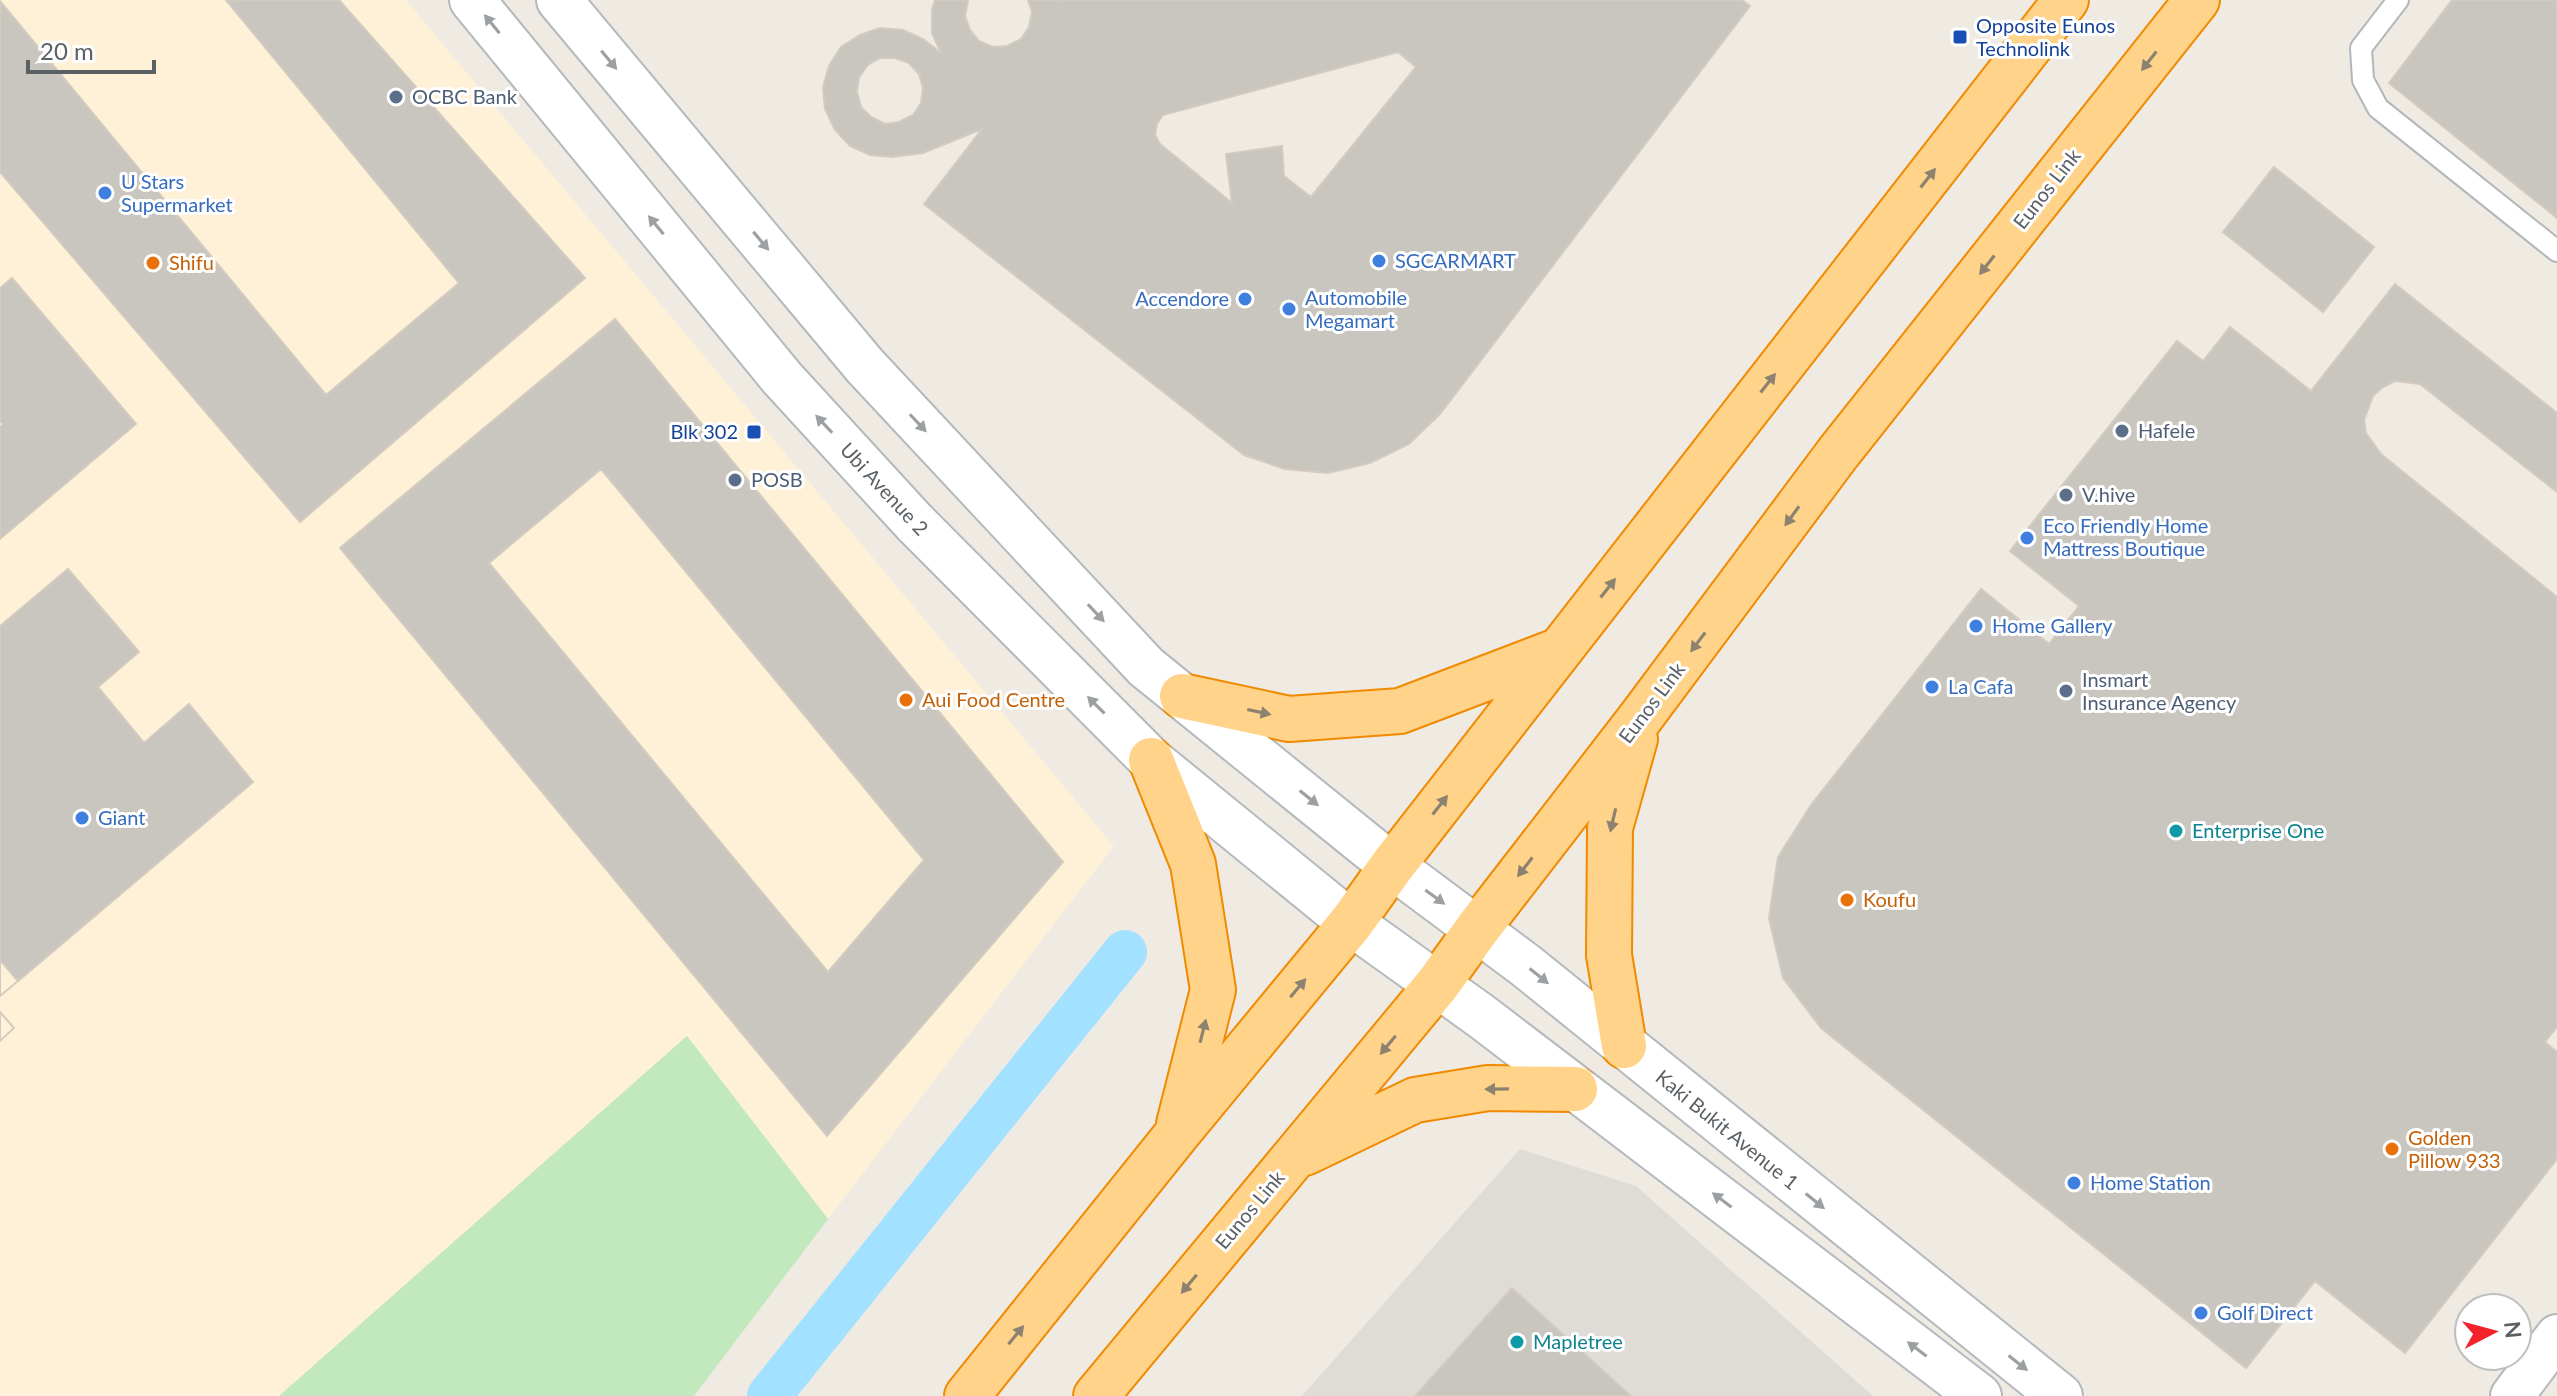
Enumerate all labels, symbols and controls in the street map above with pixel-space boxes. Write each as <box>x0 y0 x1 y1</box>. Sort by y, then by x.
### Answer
one-way arrow <box>483 13 500 34</box>
place label: Opposite Eunos Technolink <box>1976 13 2115 60</box>
scale bar <box>28 24 154 74</box>
marker: Opposite Eunos Technolink <box>1951 28 1969 46</box>
text: 20 m <box>40 36 94 65</box>
one-way arrow <box>601 50 617 70</box>
one-way arrow <box>2141 51 2158 71</box>
place label: OCBC Bank <box>412 84 518 108</box>
marker: OCBC Bank <box>387 88 405 106</box>
street label: Eunos Link <box>2008 143 2085 233</box>
one-way arrow <box>1919 168 1935 188</box>
place label: U Stars Supermarket <box>121 169 233 216</box>
marker: U Stars Supermarket <box>96 184 114 202</box>
one-way arrow <box>648 215 665 235</box>
one-way arrow <box>752 230 769 251</box>
place label: SGCARMART <box>1395 248 1516 272</box>
place label: Shifu <box>169 250 214 274</box>
marker: SGCARMART <box>1370 252 1388 270</box>
marker: Shifu <box>144 254 162 272</box>
one-way arrow <box>1980 255 1996 275</box>
place label: Automobile Megamart <box>1305 285 1407 332</box>
place label: Accendore <box>1135 286 1229 310</box>
marker: Accendore <box>1236 290 1254 308</box>
marker: Automobile Megamart <box>1280 300 1298 318</box>
one-way arrow <box>1760 373 1776 393</box>
one-way arrow <box>909 413 927 432</box>
one-way arrow <box>815 414 833 433</box>
place label: Hafele <box>2138 418 2195 442</box>
place label: Blk 302 <box>670 419 738 443</box>
marker: Hafele <box>2113 422 2131 440</box>
marker: Blk 302 <box>745 423 763 441</box>
street label: Ubi Avenue 2 <box>836 437 934 540</box>
place label: POSB <box>751 467 803 491</box>
marker: POSB <box>726 471 744 489</box>
place label: V.hive <box>2082 482 2135 506</box>
marker: V.hive <box>2057 486 2075 504</box>
one-way arrow <box>1784 505 1800 527</box>
place label: Eco Friendly Home Mattress Boutique <box>2043 513 2208 560</box>
marker: Eco Friendly Home Mattress Boutique <box>2018 529 2036 547</box>
one-way arrow <box>1600 578 1616 598</box>
one-way arrow <box>1086 603 1104 622</box>
place label: Home Gallery <box>1992 613 2113 637</box>
marker: Home Gallery <box>1967 617 1985 635</box>
one-way arrow <box>1691 632 1707 652</box>
street label: Eunos Link <box>1613 657 1690 748</box>
place label: Insmart Insurance Agency <box>2082 667 2237 714</box>
place label: La Cafa <box>1948 674 2013 698</box>
marker: La Cafa <box>1923 678 1941 696</box>
marker: Insmart Insurance Agency <box>2057 682 2075 700</box>
place label: Aui Food Centre <box>922 687 1065 711</box>
marker: Aui Food Centre <box>897 691 915 709</box>
one-way arrow <box>1087 696 1106 715</box>
one-way arrow <box>1246 707 1271 719</box>
one-way arrow <box>1298 789 1318 806</box>
one-way arrow <box>1431 795 1447 815</box>
place label: Giant <box>98 805 145 829</box>
one-way arrow <box>1607 807 1619 832</box>
marker: Giant <box>73 809 91 827</box>
place label: Enterprise One <box>2192 818 2324 842</box>
marker: Enterprise One <box>2167 822 2185 840</box>
one-way arrow <box>1517 857 1533 877</box>
place label: Koufu <box>1863 887 1916 911</box>
one-way arrow <box>1424 889 1445 904</box>
marker: Koufu <box>1838 891 1856 909</box>
one-way arrow <box>1529 968 1549 984</box>
one-way arrow <box>1289 978 1306 998</box>
one-way arrow <box>1197 1018 1209 1043</box>
one-way arrow <box>1380 1035 1397 1055</box>
street label: Kaki Bukit Avenue 1 <box>1651 1064 1804 1194</box>
one-way arrow <box>1484 1083 1509 1095</box>
place label: Golden Pillow 933 <box>2408 1125 2501 1172</box>
marker: Golden Pillow 933 <box>2383 1140 2401 1158</box>
street label: Eunos Link <box>1210 1165 1289 1253</box>
place label: Home Station <box>2090 1170 2211 1194</box>
marker: Home Station <box>2065 1174 2083 1192</box>
one-way arrow <box>1805 1192 1825 1208</box>
one-way arrow <box>1712 1193 1732 1209</box>
one-way arrow <box>1181 1274 1198 1294</box>
north arrow <box>2453 1292 2533 1372</box>
place label: Golf Direct <box>2217 1300 2313 1324</box>
marker: Golf Direct <box>2192 1304 2210 1322</box>
text: N <box>2499 1320 2528 1340</box>
one-way arrow <box>1007 1325 1024 1345</box>
place label: Mapletree <box>1533 1329 1623 1353</box>
marker: Mapletree <box>1508 1333 1526 1351</box>
one-way arrow <box>1907 1341 1927 1357</box>
one-way arrow <box>2008 1354 2028 1371</box>

